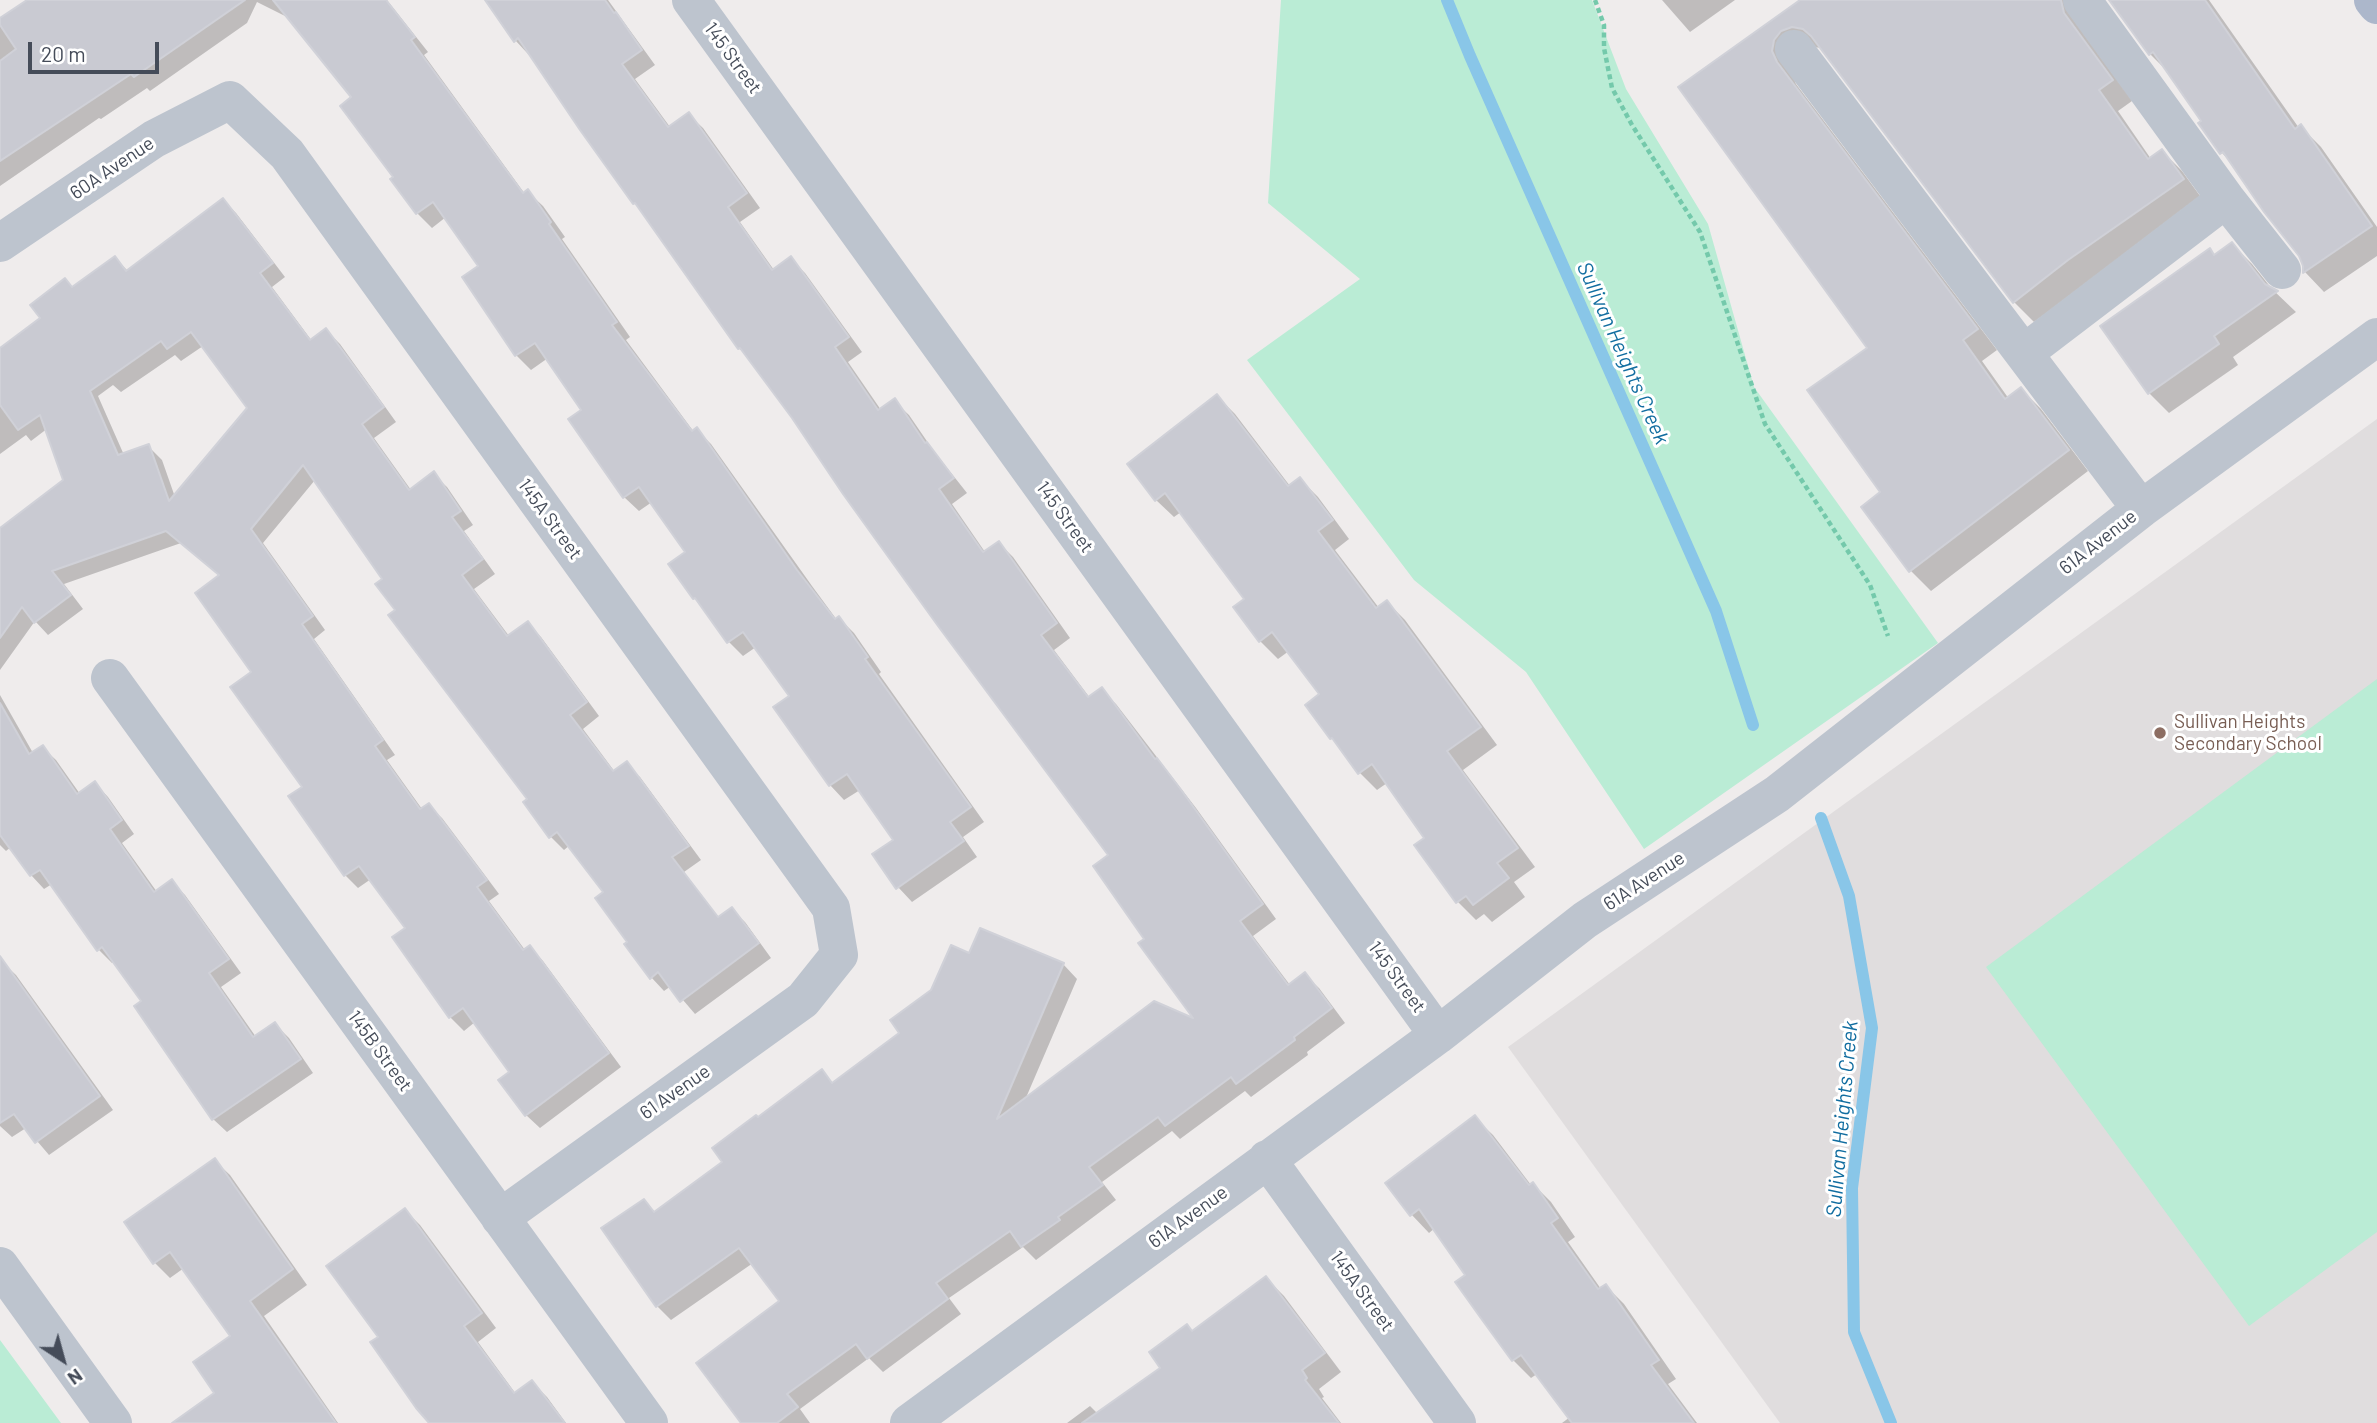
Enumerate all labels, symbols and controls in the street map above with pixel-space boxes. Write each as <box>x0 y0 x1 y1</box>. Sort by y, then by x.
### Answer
street label: 145 Street <box>700 18 766 98</box>
scale bar <box>32 28 163 72</box>
text: 20 m <box>41 41 86 66</box>
street label: 60A Avenue <box>66 132 158 204</box>
water label: Sullivan Heights Creek <box>1571 258 1675 448</box>
street label: 145A Street <box>513 474 587 564</box>
street label: 145 Street <box>1032 477 1098 557</box>
street label: 61A Avenue <box>2055 505 2141 579</box>
place label: Sullivan Heights Secondary School <box>2174 711 2322 755</box>
marker: Sullivan Heights Secondary School <box>2152 725 2168 741</box>
street label: 61A Avenue <box>1599 846 1689 916</box>
street label: 145 Street <box>1364 937 1430 1017</box>
street label: 145B Street <box>343 1006 417 1096</box>
water label: Sullivan Heights Creek <box>1821 1020 1863 1218</box>
street label: 61 Avenue <box>636 1060 714 1124</box>
street label: 61A Avenue <box>1144 1181 1232 1253</box>
street label: 145A Street <box>1325 1246 1399 1336</box>
north arrow <box>28 1325 98 1395</box>
text: N <box>64 1364 88 1390</box>

